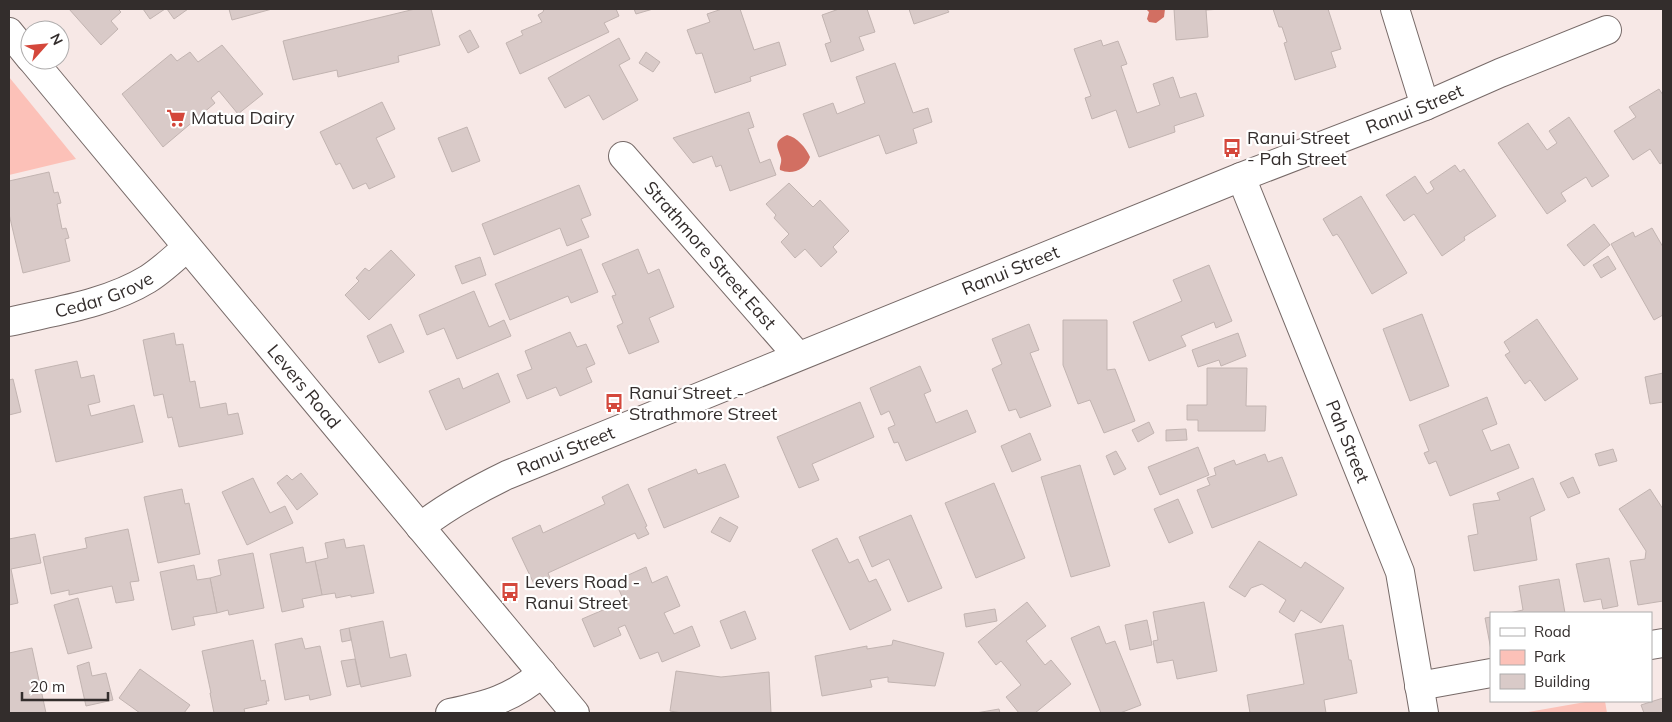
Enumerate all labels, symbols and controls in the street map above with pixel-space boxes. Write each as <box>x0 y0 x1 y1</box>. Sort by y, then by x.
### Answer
north arrow <box>20 20 70 70</box>
text: N <box>46 30 67 48</box>
street label: Ranui Street <box>1362 79 1467 139</box>
place label: Matua Dairy <box>191 106 295 129</box>
supermarket icon: Matua Dairy <box>165 107 187 129</box>
place label: Ranui Street - Pah Street <box>1247 126 1350 170</box>
bus stop icon: Ranui Street - Pah Street <box>1221 137 1243 159</box>
street label: Strathmore Street East <box>639 176 781 334</box>
street label: Ranui Street <box>958 240 1062 300</box>
street label: Cedar Grove <box>53 266 158 323</box>
street label: Levers Road <box>262 340 346 433</box>
place label: Ranui Street - Strathmore Street <box>629 381 777 425</box>
bus stop icon: Ranui Street - Strathmore Street <box>603 392 625 414</box>
street label: Pah Street <box>1321 396 1375 486</box>
street label: Ranui Street <box>514 421 618 481</box>
place label: Levers Road - Ranui Street <box>525 570 640 614</box>
bus stop icon: Levers Road - Ranui Street <box>499 581 521 603</box>
legend <box>1490 612 1652 702</box>
text: Road <box>1534 622 1571 641</box>
text: Park <box>1534 647 1566 666</box>
scale bar <box>22 670 109 702</box>
text: Building <box>1534 672 1590 691</box>
text: 20 m <box>30 677 65 696</box>

